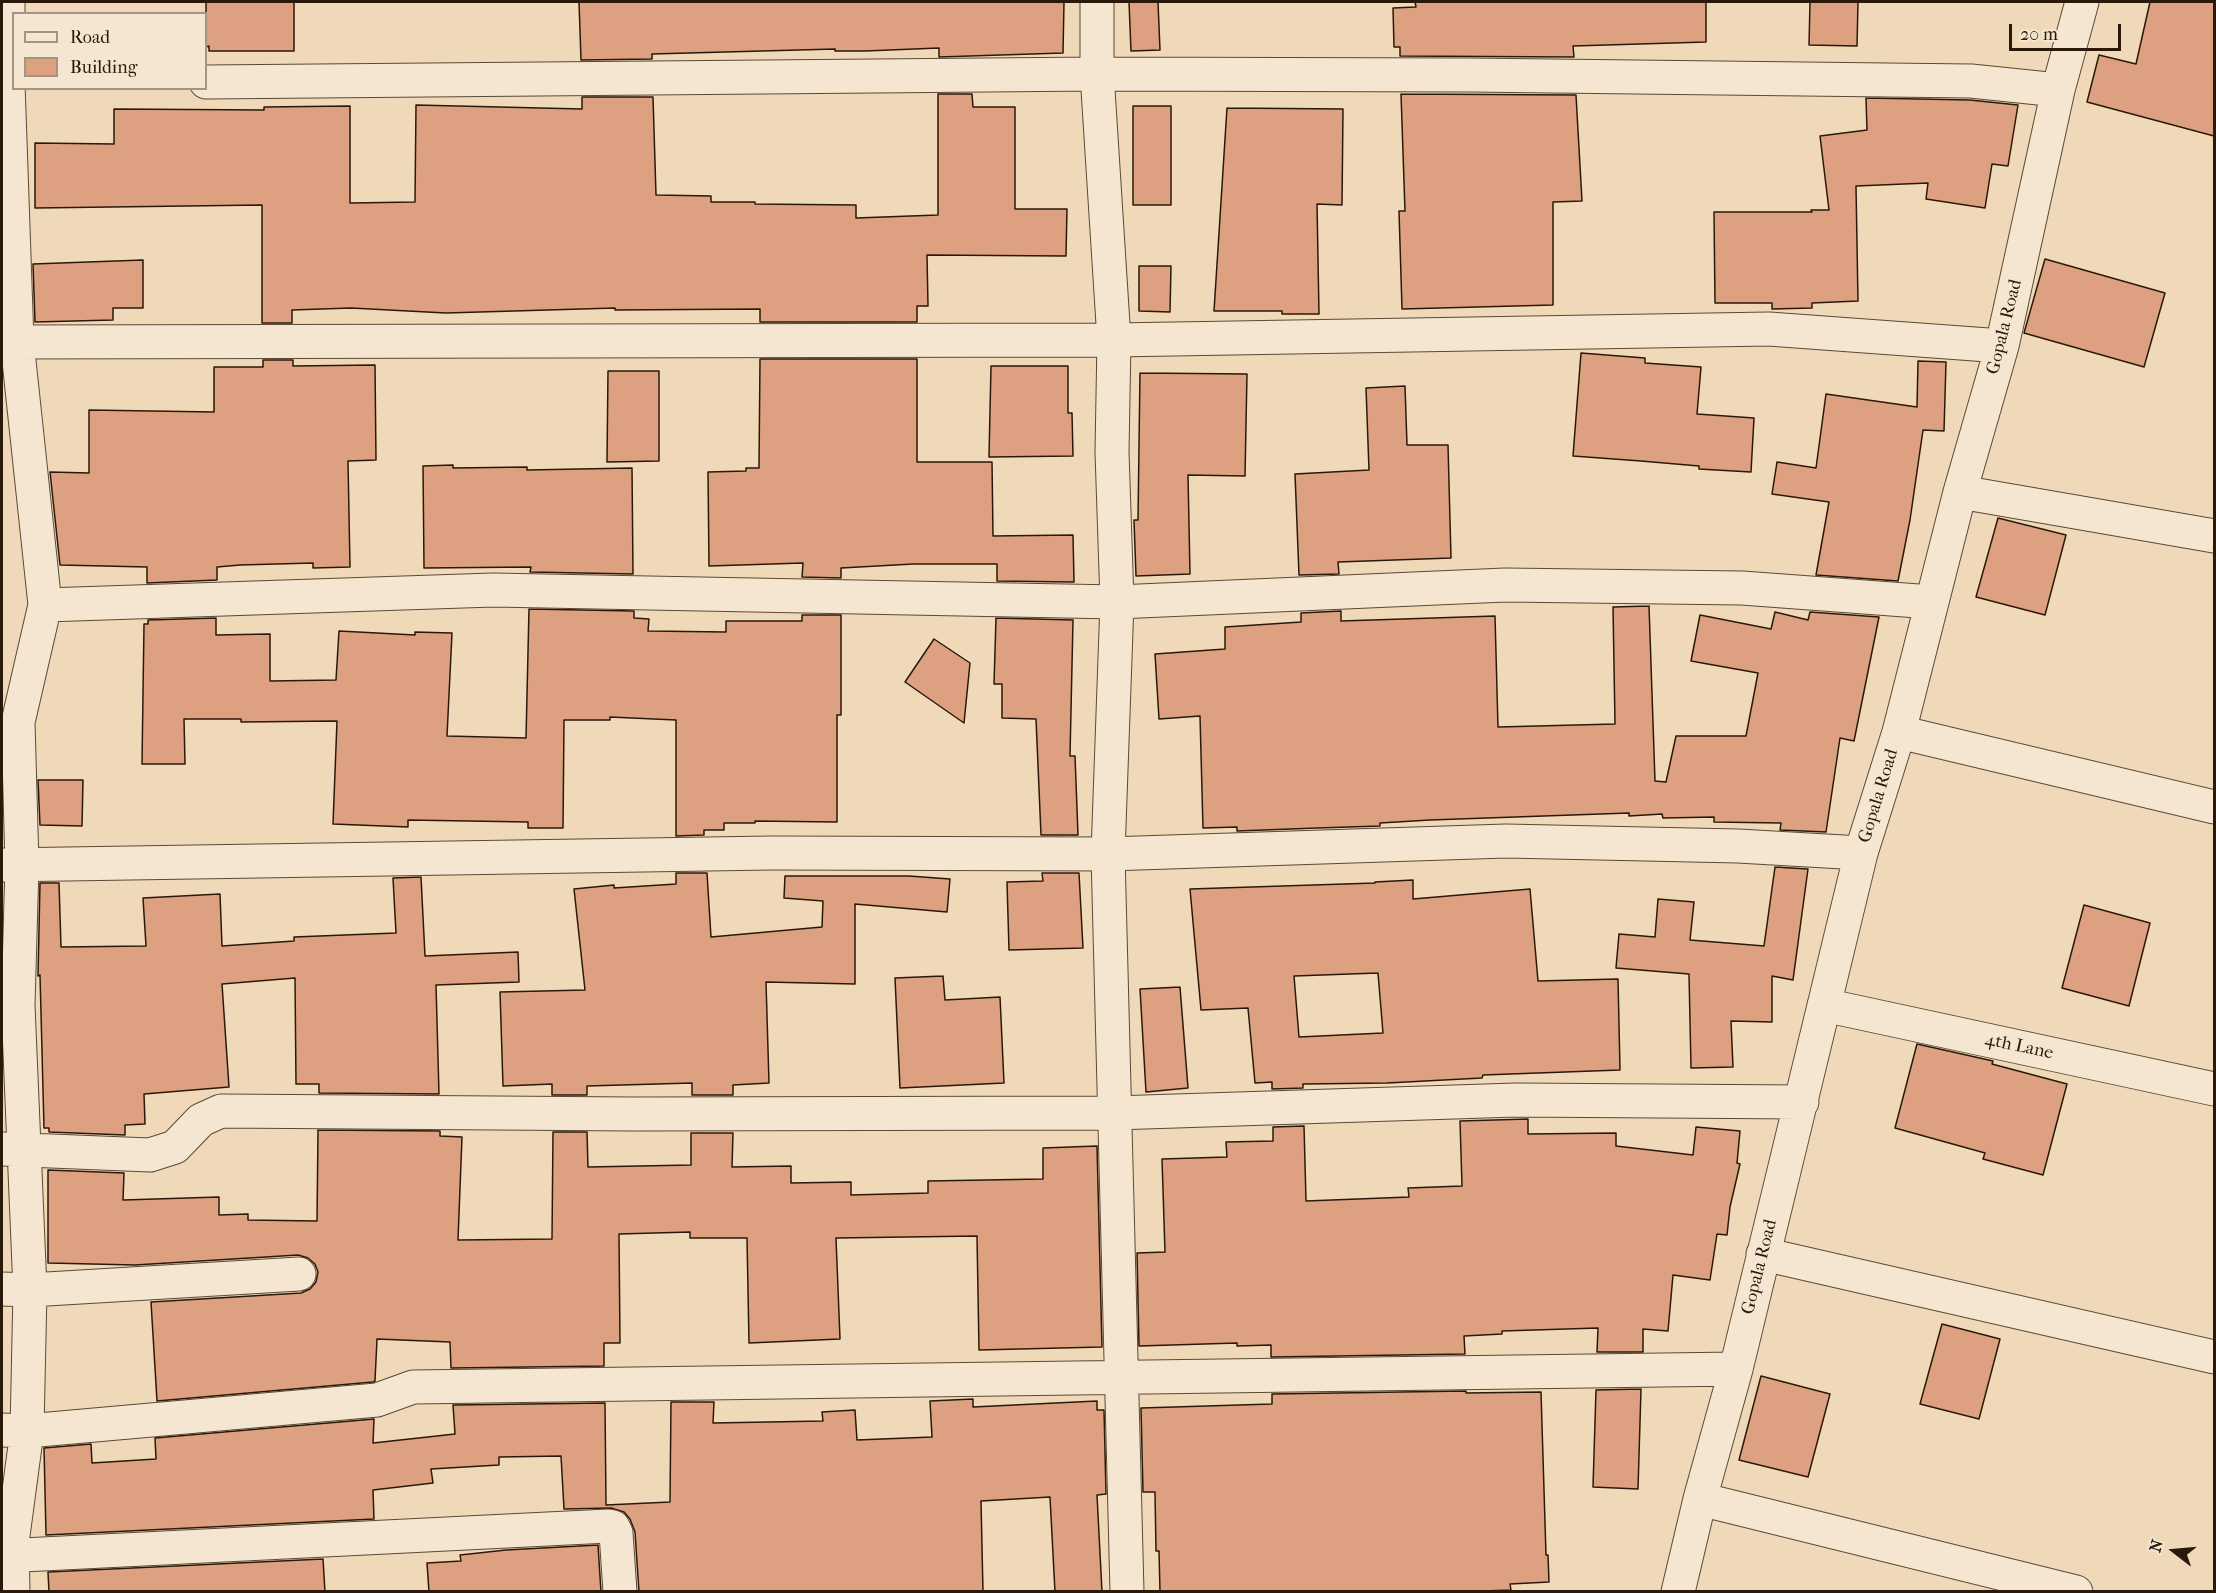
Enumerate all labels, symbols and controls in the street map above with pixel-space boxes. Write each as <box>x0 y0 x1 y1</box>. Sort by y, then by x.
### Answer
legend <box>12 12 207 90</box>
scale bar <box>2012 12 2124 50</box>
text: 20 m <box>2020 24 2058 45</box>
text: Road <box>70 27 110 48</box>
text: Building <box>70 57 137 78</box>
street label: Gopala Road <box>1983 277 2027 377</box>
street label: Gopala Road <box>1854 746 1904 846</box>
street label: 4th Lane <box>1983 1029 2055 1065</box>
street label: Gopala Road <box>1738 1217 1782 1317</box>
north arrow <box>2144 1521 2204 1581</box>
text: N <box>2145 1537 2167 1554</box>

